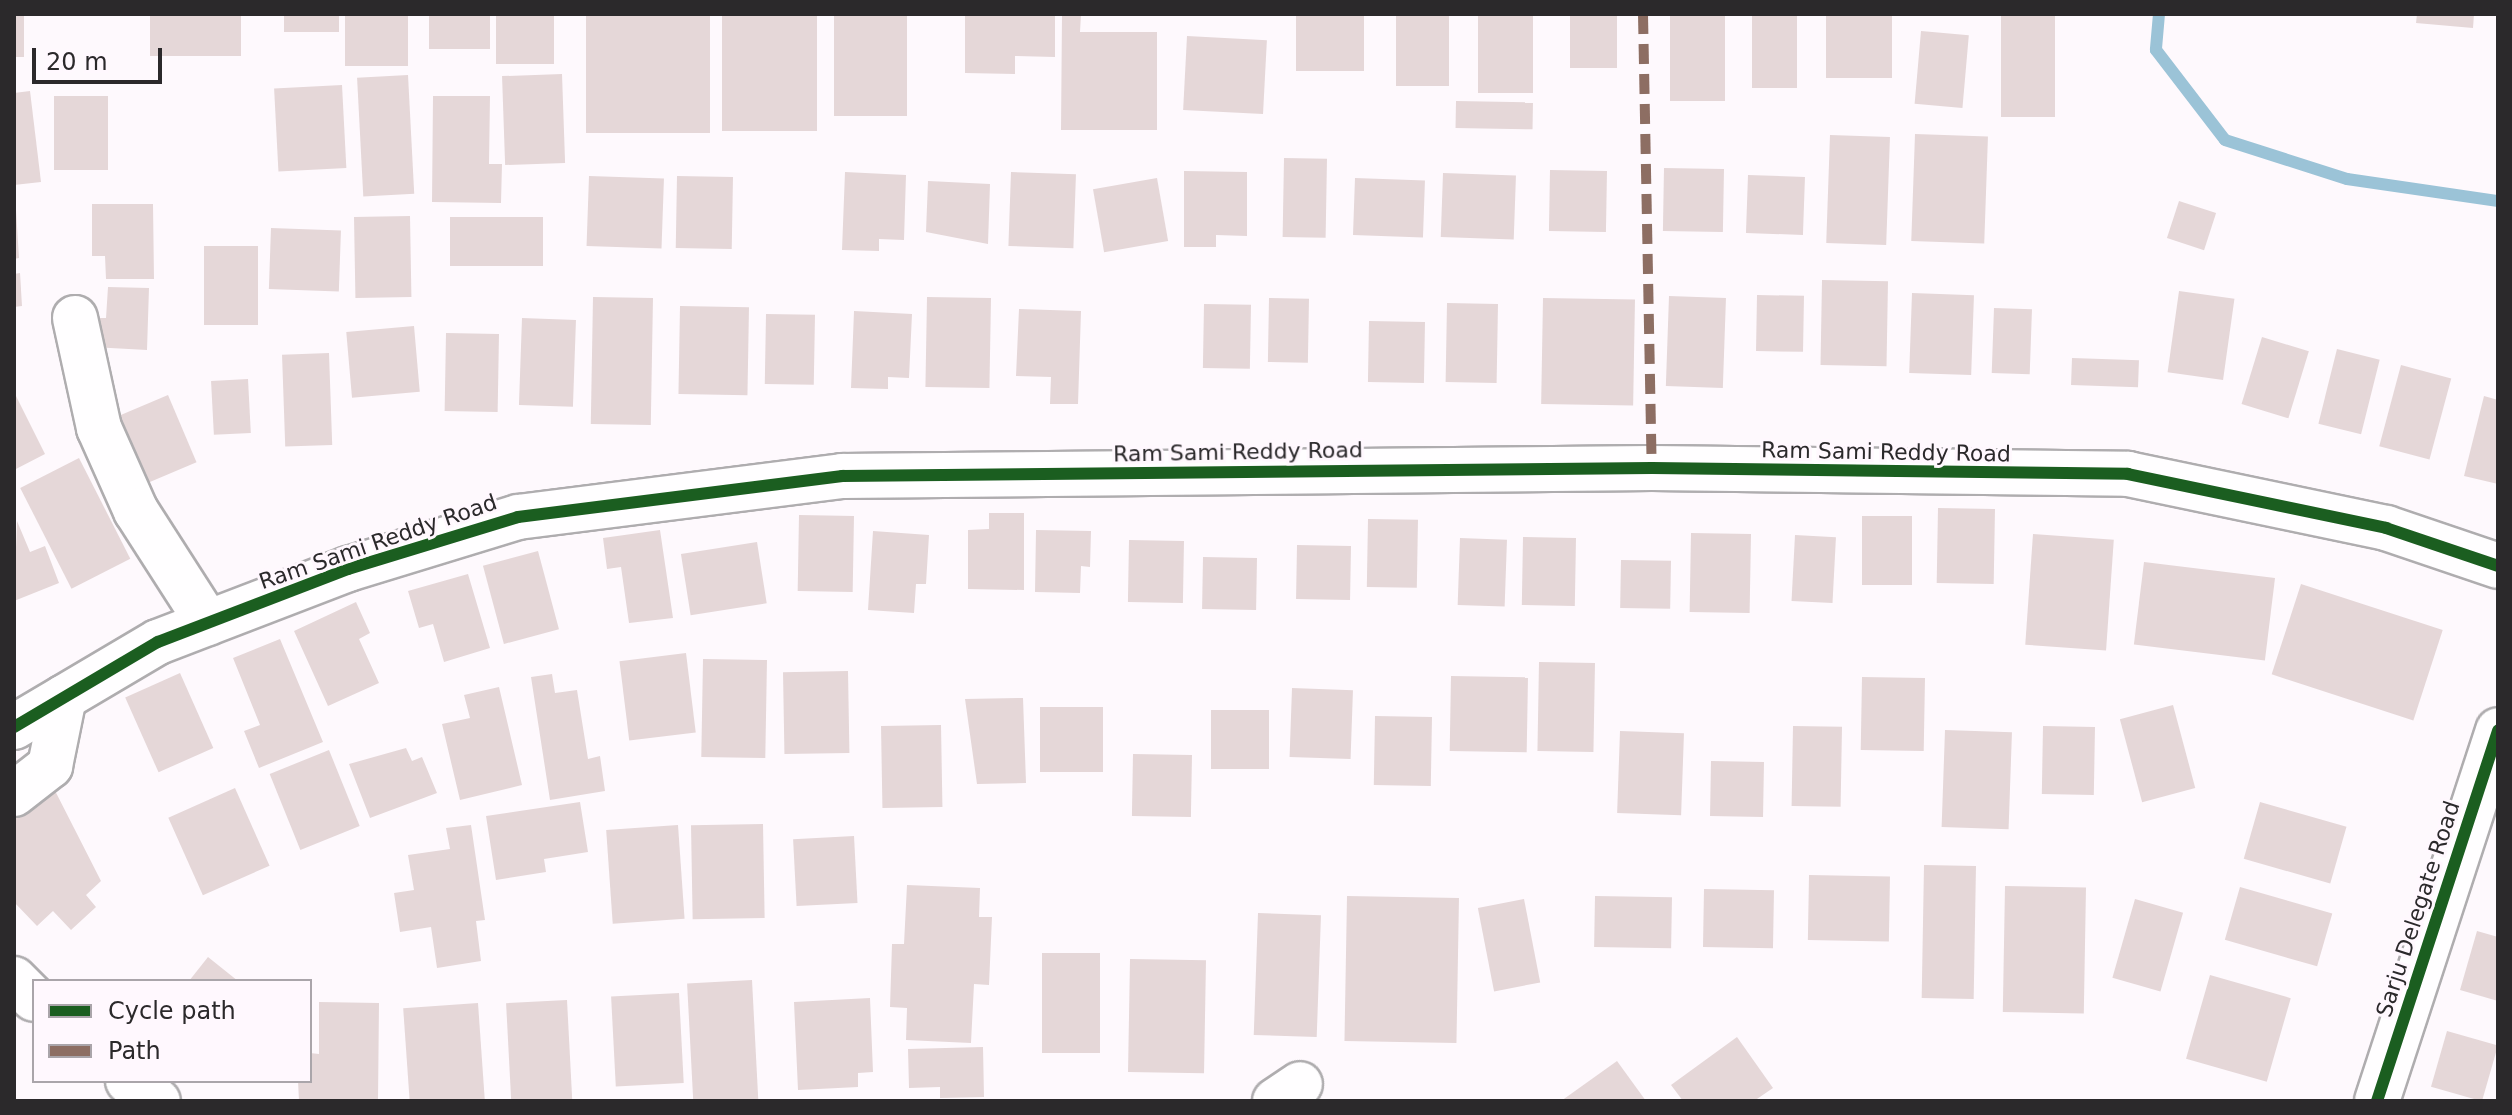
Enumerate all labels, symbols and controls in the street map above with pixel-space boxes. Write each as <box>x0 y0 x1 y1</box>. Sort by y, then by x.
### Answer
scale bar <box>36 32 166 82</box>
text: 20 m <box>46 48 108 76</box>
street label: Ram Sami Reddy Road <box>1113 437 1363 467</box>
street label: Ram Sami Reddy Road <box>1761 437 2011 467</box>
street label: Ram Sami Reddy Road <box>256 489 500 595</box>
street label: Sarju Delegate Road <box>2371 798 2465 1020</box>
legend <box>32 979 312 1083</box>
text: Cycle path <box>108 997 236 1025</box>
text: Path <box>108 1037 161 1065</box>

